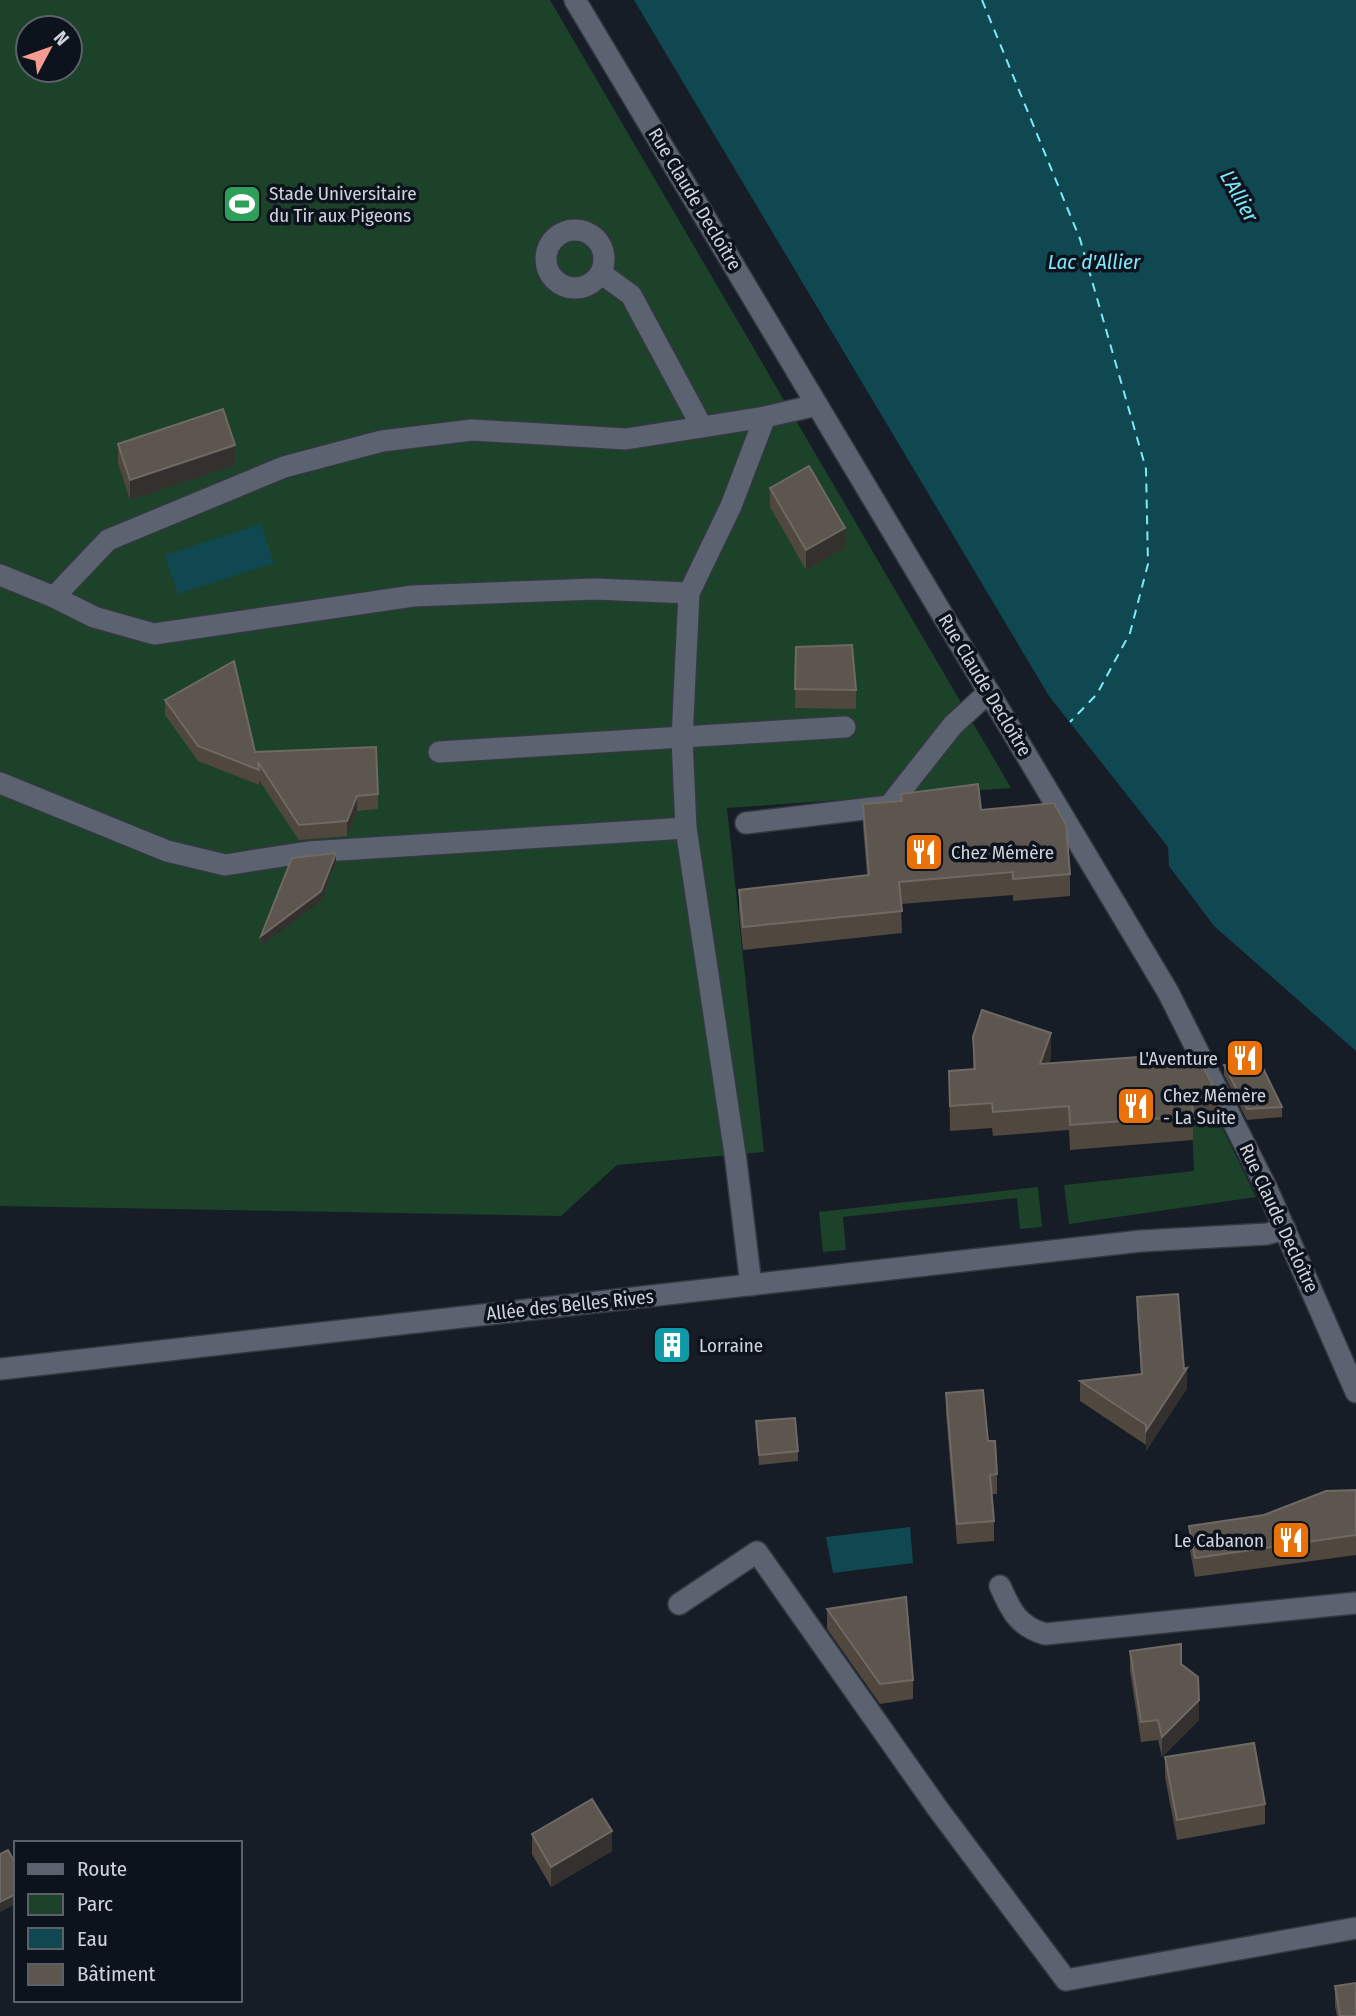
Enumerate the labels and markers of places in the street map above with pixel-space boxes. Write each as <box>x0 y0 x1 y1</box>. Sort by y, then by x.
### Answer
place label: Stade Universitaire du Tir aux Pigeons <box>269 182 417 227</box>
sports icon: Stade Universitaire du Tir aux Pigeons <box>221 183 263 225</box>
restaurant icon: Chez Mémère <box>903 831 945 873</box>
place label: Chez Mémère <box>951 841 1054 864</box>
restaurant icon: L'Aventure <box>1224 1037 1266 1079</box>
place label: L'Aventure <box>1139 1047 1218 1070</box>
place label: Chez Mémère - La Suite <box>1163 1084 1266 1129</box>
restaurant icon: Chez Mémère - La Suite <box>1115 1085 1157 1127</box>
building icon: Lorraine <box>651 1324 693 1366</box>
place label: Lorraine <box>699 1334 763 1357</box>
restaurant icon: Le Cabanon <box>1270 1519 1312 1561</box>
place label: Le Cabanon <box>1174 1529 1264 1552</box>

